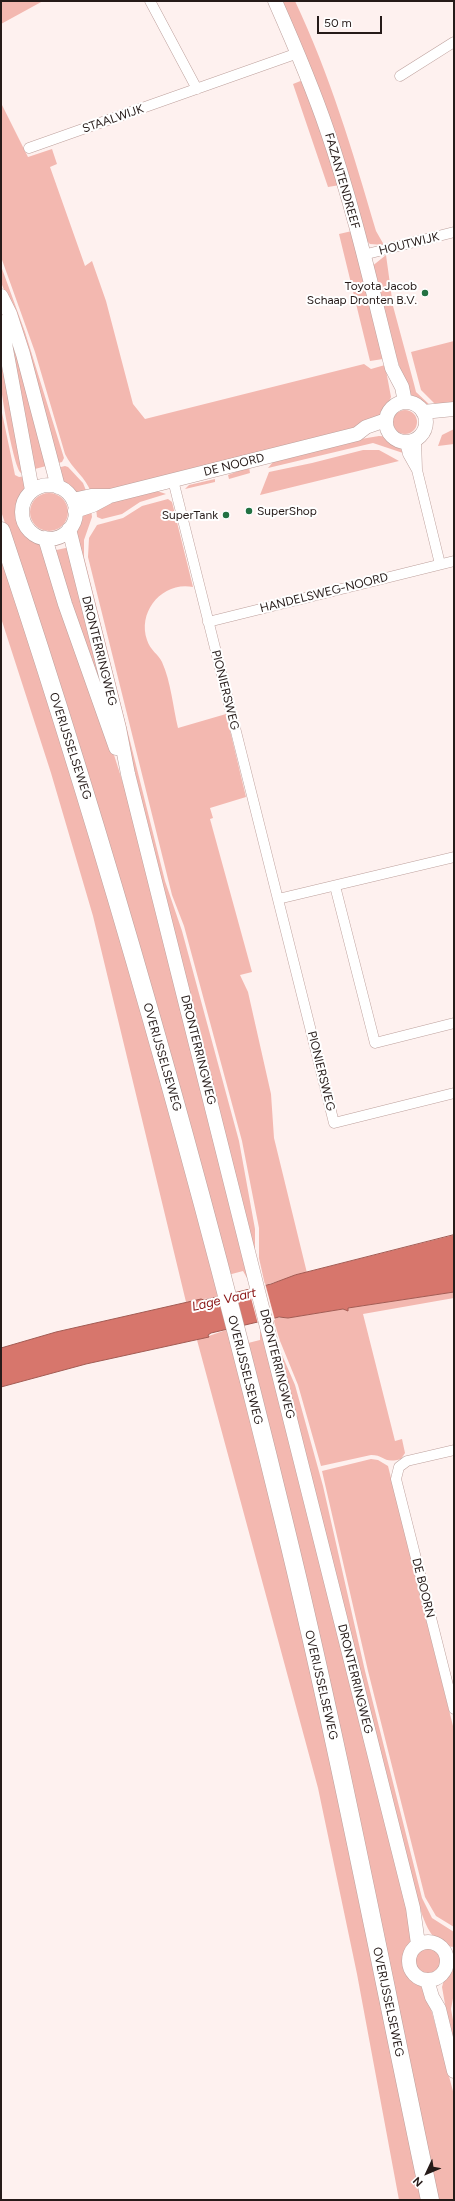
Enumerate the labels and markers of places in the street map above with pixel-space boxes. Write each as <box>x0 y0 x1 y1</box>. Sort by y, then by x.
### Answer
place label: Toyota Jacob Schaap Dronten B.V. <box>307 279 417 307</box>
marker: Toyota Jacob Schaap Dronten B.V. <box>420 288 430 298</box>
place label: SuperShop <box>257 504 317 518</box>
marker: SuperShop <box>244 506 254 516</box>
place label: SuperTank <box>162 508 218 522</box>
marker: SuperTank <box>221 510 231 520</box>

